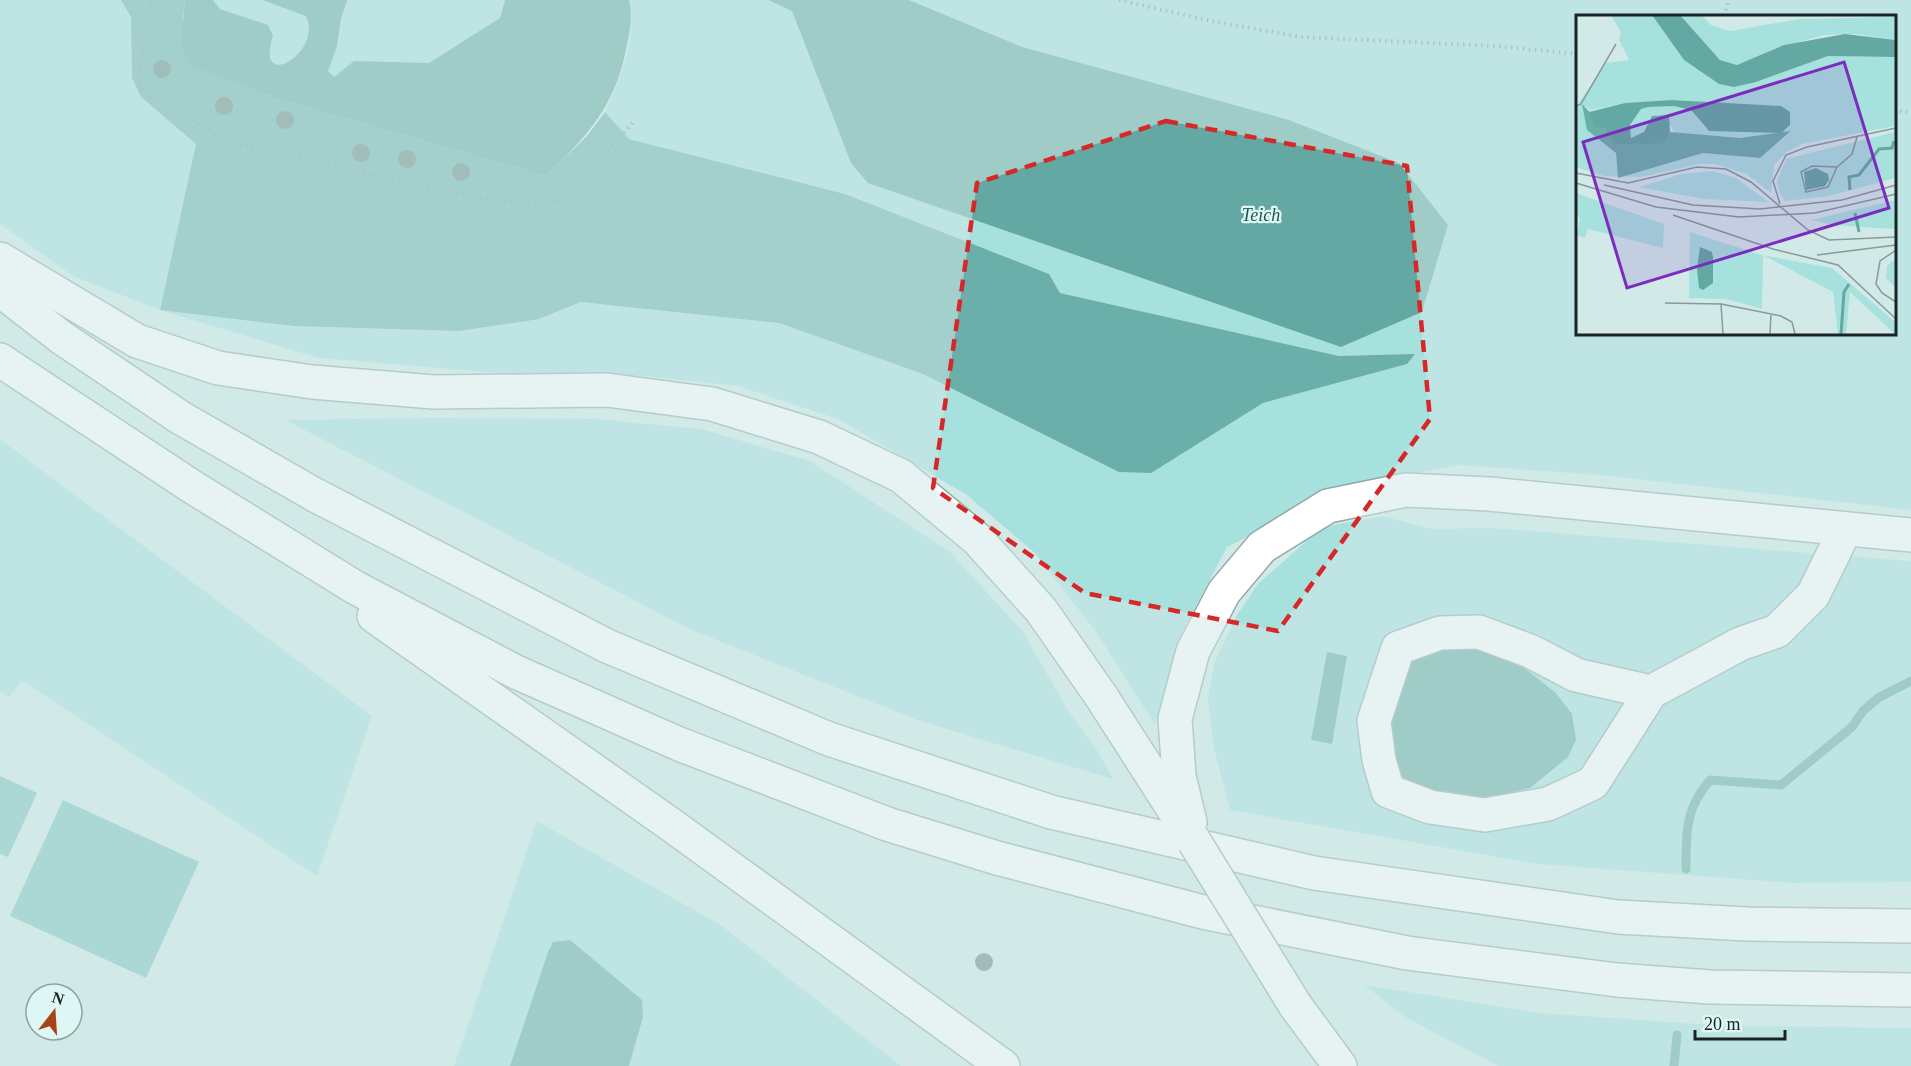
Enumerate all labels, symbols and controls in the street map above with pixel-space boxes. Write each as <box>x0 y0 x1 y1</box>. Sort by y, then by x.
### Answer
inset map <box>1576 15 1896 334</box>
water label: Teich <box>1242 205 1280 225</box>
north arrow <box>24 982 84 1042</box>
text: N <box>50 988 67 1008</box>
scale bar <box>1695 1003 1785 1041</box>
text: 20 m <box>1704 1014 1741 1034</box>

